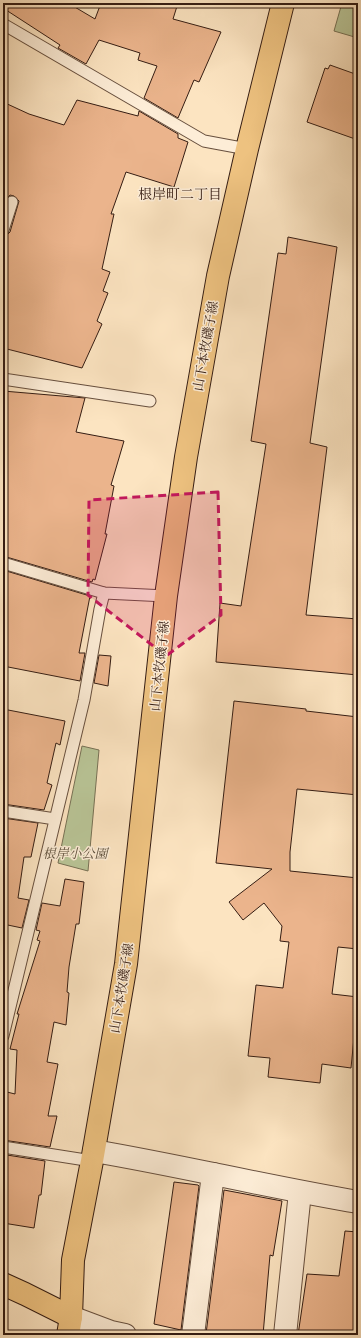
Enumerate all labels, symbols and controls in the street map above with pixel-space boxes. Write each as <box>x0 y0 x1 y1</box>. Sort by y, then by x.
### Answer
district label: 根岸町二丁目 <box>138 186 222 203</box>
street label: 山下本牧磯子線 <box>190 300 222 392</box>
street label: 山下本牧磯子線 <box>147 620 173 712</box>
park label: 根岸小公園 <box>42 846 109 862</box>
street label: 山下本牧磯子線 <box>107 942 137 1034</box>

